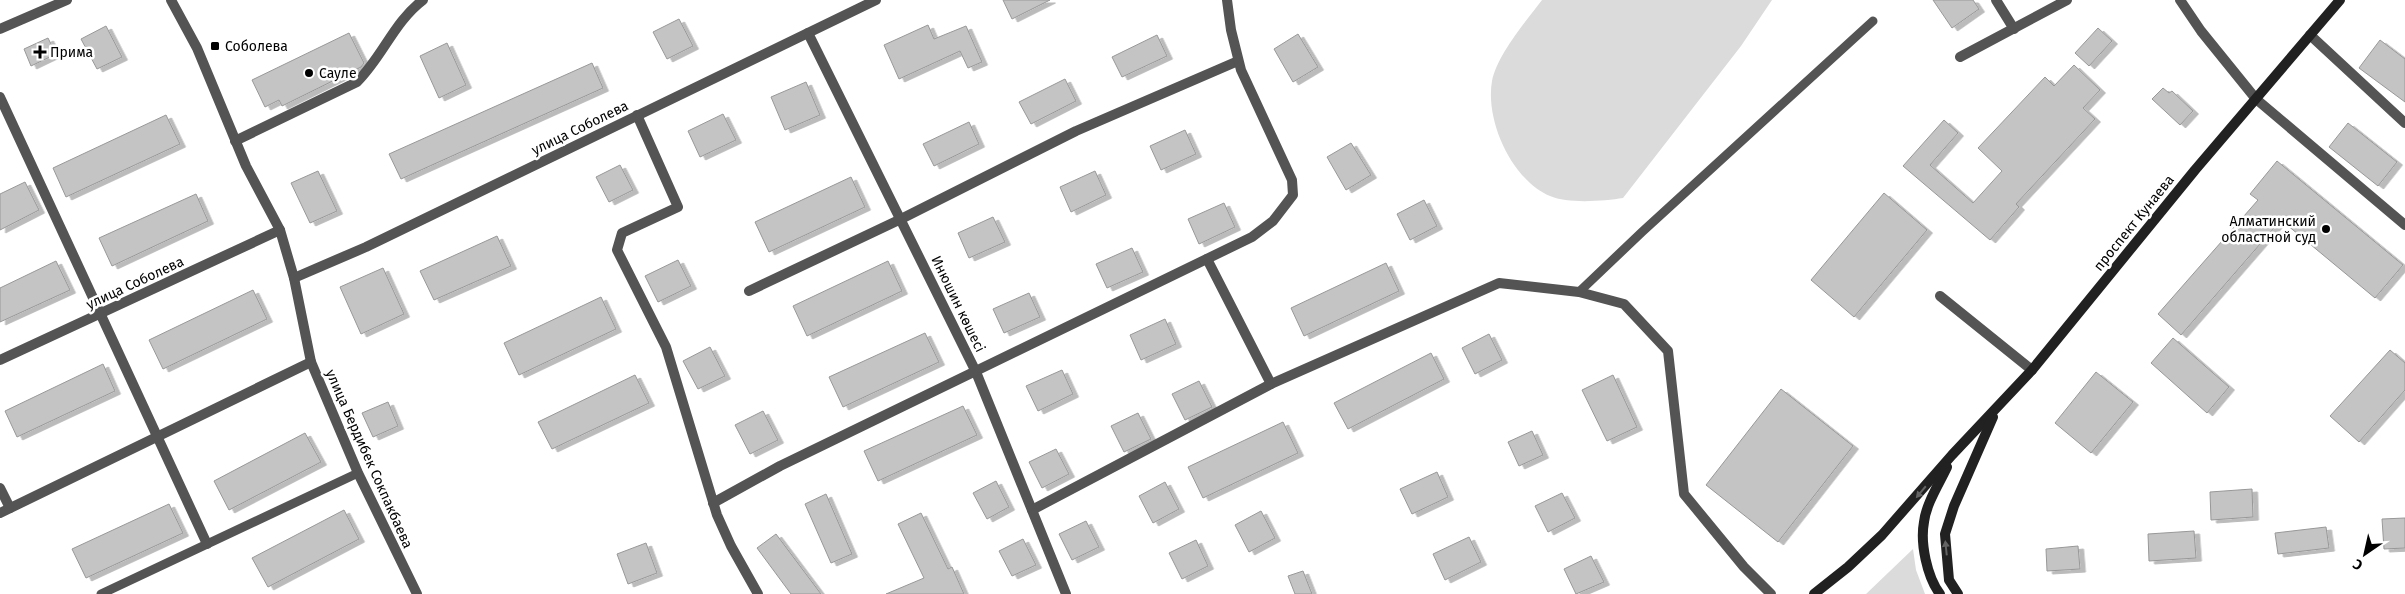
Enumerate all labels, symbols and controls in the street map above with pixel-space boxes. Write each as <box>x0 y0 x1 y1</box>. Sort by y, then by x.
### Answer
place label: Соболева <box>225 38 288 55</box>
marker: Соболева <box>209 40 221 52</box>
place label: Прима <box>50 44 93 61</box>
marker: Прима <box>34 46 46 58</box>
place label: Сауле <box>319 65 357 82</box>
marker: Сауле <box>303 67 315 79</box>
street label: улица Соболева <box>529 97 631 159</box>
street label: проспект Кунаева <box>2090 172 2178 274</box>
place label: Алматинский областной суд <box>2221 213 2316 246</box>
marker: Алматинский областной суд <box>2320 223 2332 235</box>
street label: улица Соболева <box>84 253 186 313</box>
street label: Инюшин көшесі <box>927 253 989 355</box>
street label: улица Бердибек Сокпакбаева <box>322 367 416 551</box>
one-way arrow <box>1915 486 1926 499</box>
north arrow <box>2340 529 2390 579</box>
one-way arrow <box>1942 539 1950 555</box>
text: С <box>2350 555 2366 574</box>

